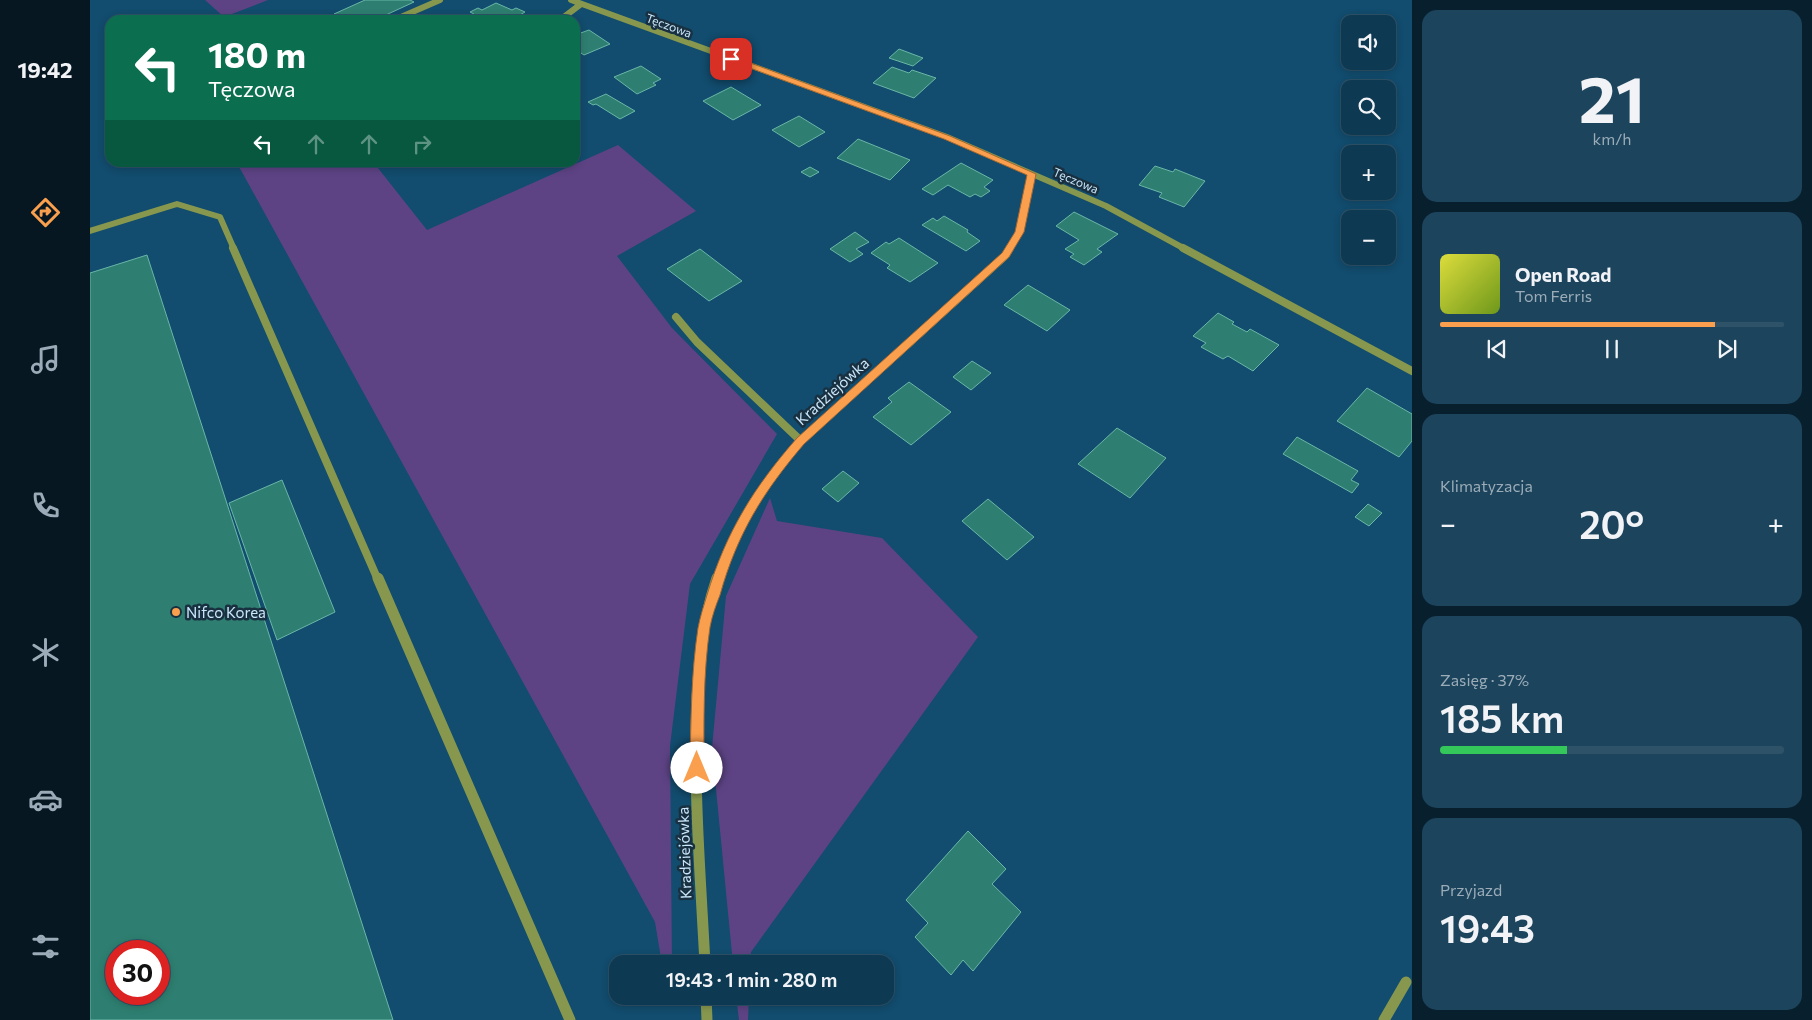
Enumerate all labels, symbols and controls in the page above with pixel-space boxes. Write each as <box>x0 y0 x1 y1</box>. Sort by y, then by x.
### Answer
street label: Tęczowa <box>644 10 694 40</box>
map controls <box>1341 15 1396 265</box>
button: sound <box>1341 15 1396 70</box>
text: 180 m <box>208 32 306 75</box>
icon: left <box>125 35 190 100</box>
pin <box>710 38 752 80</box>
icon: arrive <box>717 45 745 73</box>
text: 19:42 <box>17 56 73 83</box>
text: 21 <box>1579 57 1645 136</box>
text: Tęczowa <box>208 75 295 102</box>
button: search <box>1341 80 1396 135</box>
text: km/h <box>1593 129 1631 148</box>
icon: left <box>249 130 277 158</box>
icon: ahead <box>302 130 330 158</box>
icon: ahead <box>355 130 383 158</box>
icon: right <box>408 130 436 158</box>
button: + <box>1341 145 1396 200</box>
street label: Tęczowa <box>1051 164 1101 196</box>
icon: directions <box>28 195 63 230</box>
button: − <box>1341 210 1396 265</box>
text: Open Road <box>1515 263 1611 286</box>
text: Tom Ferris <box>1515 286 1592 305</box>
icon: previous <box>1483 335 1511 363</box>
icon: pause <box>1598 335 1626 363</box>
icon: next <box>1713 335 1741 363</box>
icon: music <box>28 342 63 377</box>
street label: Kradziejówka <box>792 353 872 429</box>
text: Klimatyzacja <box>1440 476 1533 495</box>
icon: phone <box>28 488 63 523</box>
text: 20° <box>1579 500 1644 547</box>
text: − <box>1440 506 1456 540</box>
text: + <box>1768 506 1784 540</box>
place label: Nifco Korea <box>186 603 266 621</box>
marker: Nifco Korea <box>170 606 182 618</box>
icon: climate <box>28 635 63 670</box>
text: Zasięg · 37% <box>1440 670 1529 689</box>
text: 185 km <box>1440 694 1564 741</box>
position arrow <box>670 741 722 793</box>
icon: car <box>28 782 63 817</box>
street label: Kradziejówka <box>673 807 695 899</box>
text: Przyjazd <box>1440 880 1502 899</box>
text: 19:43 <box>1440 904 1535 951</box>
icon: filters <box>28 929 63 964</box>
speed limit sign: 30 <box>105 940 170 1005</box>
text: 19:43 · 1 min · 280 m <box>666 968 837 991</box>

